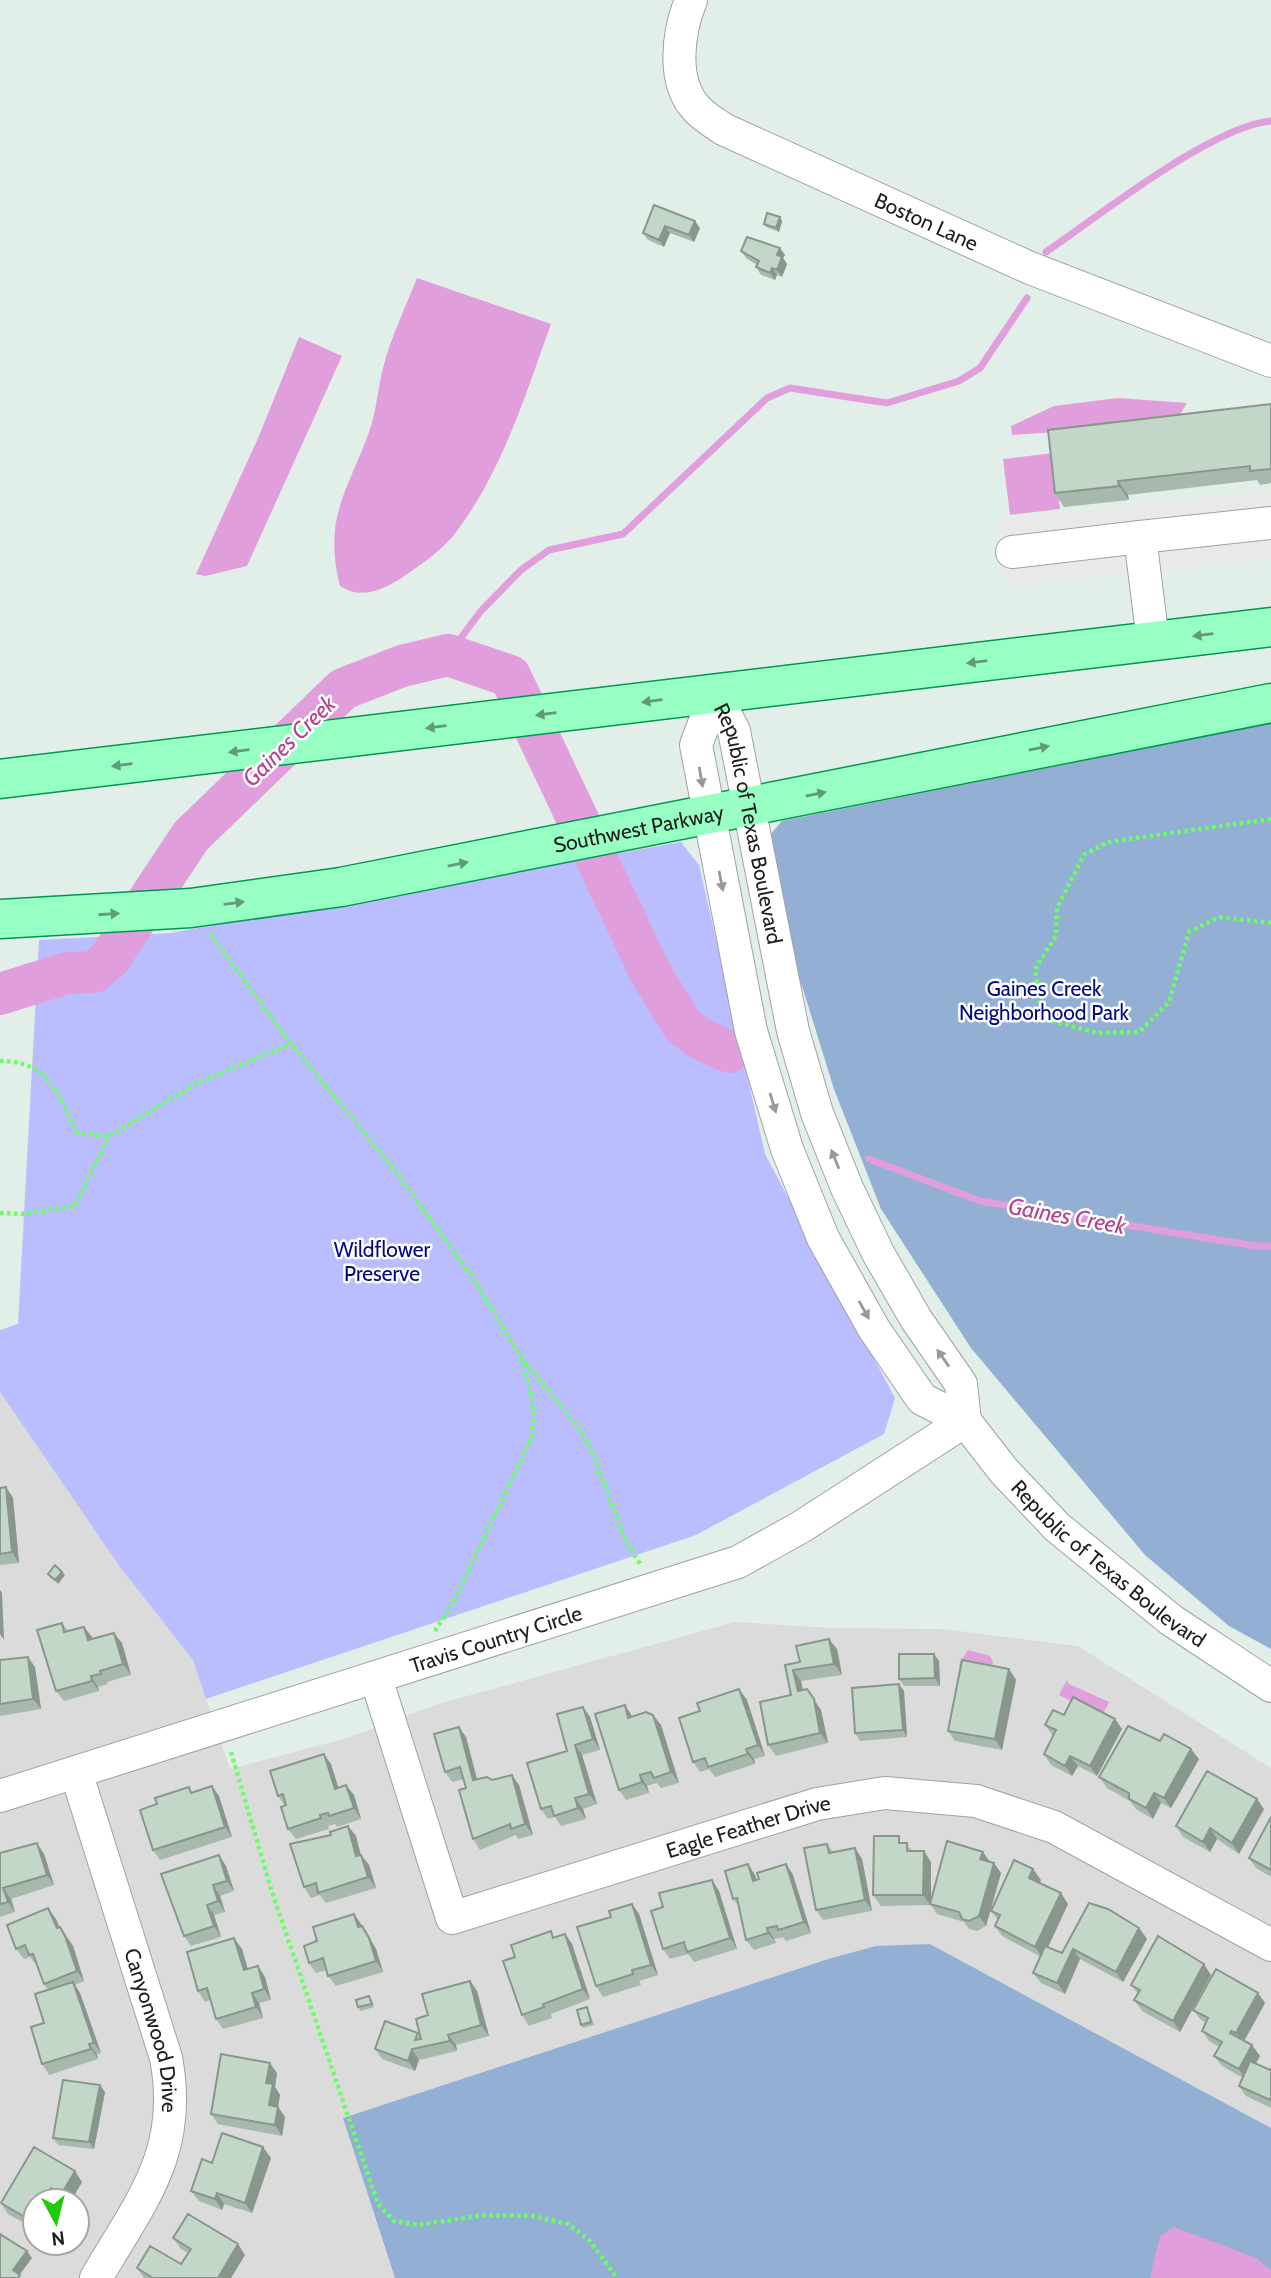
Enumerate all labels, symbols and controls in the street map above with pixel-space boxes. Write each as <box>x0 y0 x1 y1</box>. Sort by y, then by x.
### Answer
street label: Boston Lane <box>871 187 982 256</box>
one-way arrow <box>1192 630 1214 641</box>
one-way arrow <box>966 657 988 668</box>
water label: Gaines Creek <box>237 689 342 792</box>
one-way arrow <box>641 696 663 707</box>
street label: Republic of Texas Boulevard <box>709 699 788 946</box>
one-way arrow <box>535 708 557 719</box>
one-way arrow <box>425 722 447 733</box>
one-way arrow <box>1028 743 1050 754</box>
one-way arrow <box>227 745 249 756</box>
one-way arrow <box>111 759 133 770</box>
one-way arrow <box>696 766 707 788</box>
one-way arrow <box>805 789 827 800</box>
street label: Southwest Parkway <box>551 799 726 857</box>
one-way arrow <box>447 858 469 869</box>
one-way arrow <box>716 870 727 892</box>
one-way arrow <box>223 897 245 908</box>
one-way arrow <box>98 908 120 919</box>
park label: Gaines Creek Neighborhood Park <box>959 976 1130 1025</box>
one-way arrow <box>768 1092 778 1113</box>
one-way arrow <box>830 1148 841 1169</box>
water label: Gaines Creek <box>1006 1192 1129 1240</box>
park label: Wildflower Preserve <box>334 1237 431 1286</box>
one-way arrow <box>858 1301 870 1320</box>
one-way arrow <box>937 1349 950 1368</box>
street label: Republic of Texas Boulevard <box>1006 1474 1211 1652</box>
street label: Travis Country Circle <box>406 1600 585 1678</box>
street label: Eagle Feather Drive <box>663 1789 832 1863</box>
street label: Canyonwood Drive <box>120 1945 183 2114</box>
north arrow <box>21 2187 91 2257</box>
text: N <box>50 2226 66 2251</box>

